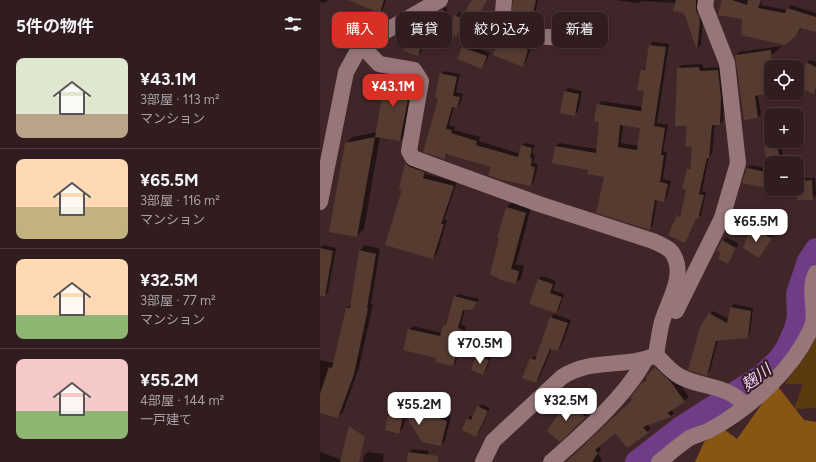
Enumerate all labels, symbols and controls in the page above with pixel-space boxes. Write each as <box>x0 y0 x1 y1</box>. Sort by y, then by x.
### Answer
chip: 購入 <box>332 12 388 48</box>
chip: 賃貸 <box>396 12 452 48</box>
chip: 絞り込み <box>460 12 544 48</box>
chip: 新着 <box>552 12 608 48</box>
icon: filters <box>282 13 304 35</box>
text: 5件の物件 <box>16 16 94 36</box>
map controls <box>764 60 804 196</box>
button: locate <box>764 60 804 100</box>
text: ¥43.1M <box>140 69 196 89</box>
icon: home <box>48 74 96 122</box>
pin: ¥43.1M <box>360 74 426 108</box>
text: ¥43.1M <box>371 79 415 94</box>
text: 3部屋 · 113 m² <box>140 92 220 107</box>
button: + <box>764 108 804 148</box>
text: マンション <box>140 111 205 126</box>
button: − <box>764 156 804 196</box>
text: ¥65.5M <box>140 170 199 190</box>
icon: home <box>48 175 96 223</box>
text: 3部屋 · 116 m² <box>140 193 220 208</box>
pin: ¥65.5M <box>723 209 789 243</box>
text: マンション <box>140 212 205 227</box>
text: ¥65.5M <box>734 214 778 229</box>
text: ¥32.5M <box>140 270 198 290</box>
icon: home <box>48 275 96 323</box>
text: 3部屋 · 77 m² <box>140 293 216 308</box>
text: マンション <box>140 312 205 327</box>
pin: ¥70.5M <box>447 331 513 365</box>
text: ¥70.5M <box>457 336 503 351</box>
water label: 麹川 <box>738 359 776 395</box>
text: ¥55.2M <box>140 370 199 390</box>
icon: home <box>48 375 96 423</box>
pin: ¥32.5M <box>533 388 599 422</box>
pin: ¥55.2M <box>386 392 452 426</box>
text: 4部屋 · 144 m² <box>140 393 224 408</box>
text: ¥32.5M <box>544 393 588 408</box>
text: ¥55.2M <box>397 397 441 412</box>
text: 一戸建て <box>140 412 192 427</box>

